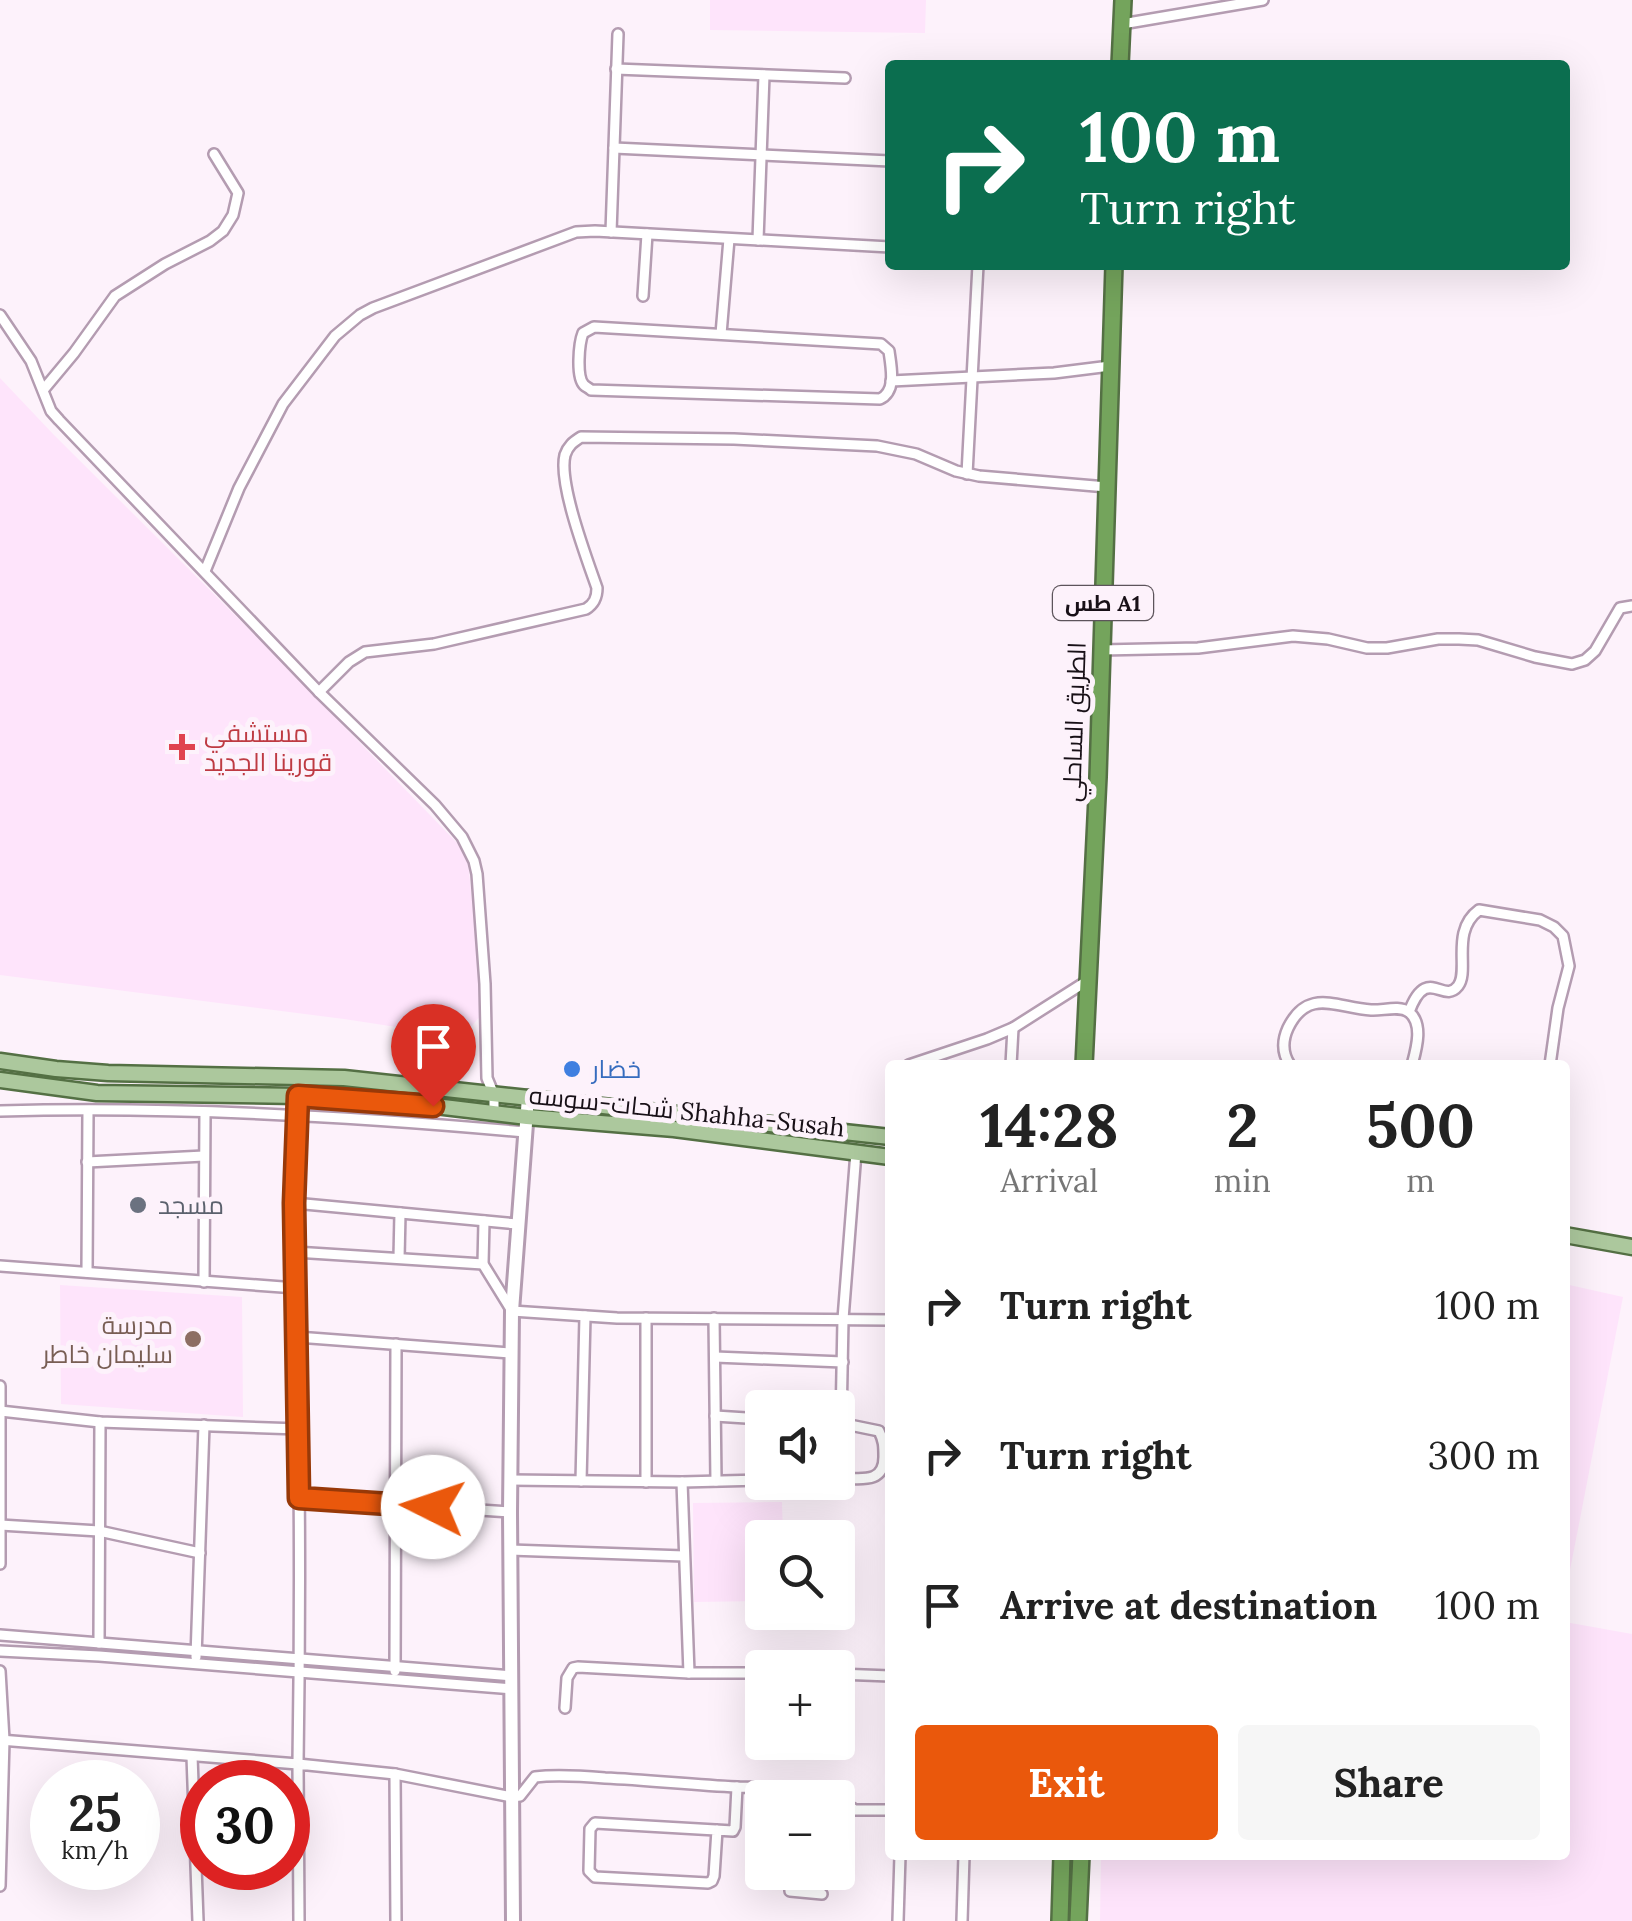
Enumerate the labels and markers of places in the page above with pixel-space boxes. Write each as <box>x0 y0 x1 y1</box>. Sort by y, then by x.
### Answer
place label: مستشفي قورينا الجديد <box>204 717 332 778</box>
marker: مستشفي قورينا الجديد <box>169 734 195 760</box>
pin <box>391 1004 476 1107</box>
place label: خضار <box>590 1053 641 1085</box>
marker: خضار <box>561 1058 583 1080</box>
place label: مسجد <box>158 1189 224 1221</box>
marker: مسجد <box>127 1194 149 1216</box>
place label: مدرسة سليمان خاطر <box>40 1309 173 1370</box>
marker: مدرسة سليمان خاطر <box>182 1328 204 1350</box>

